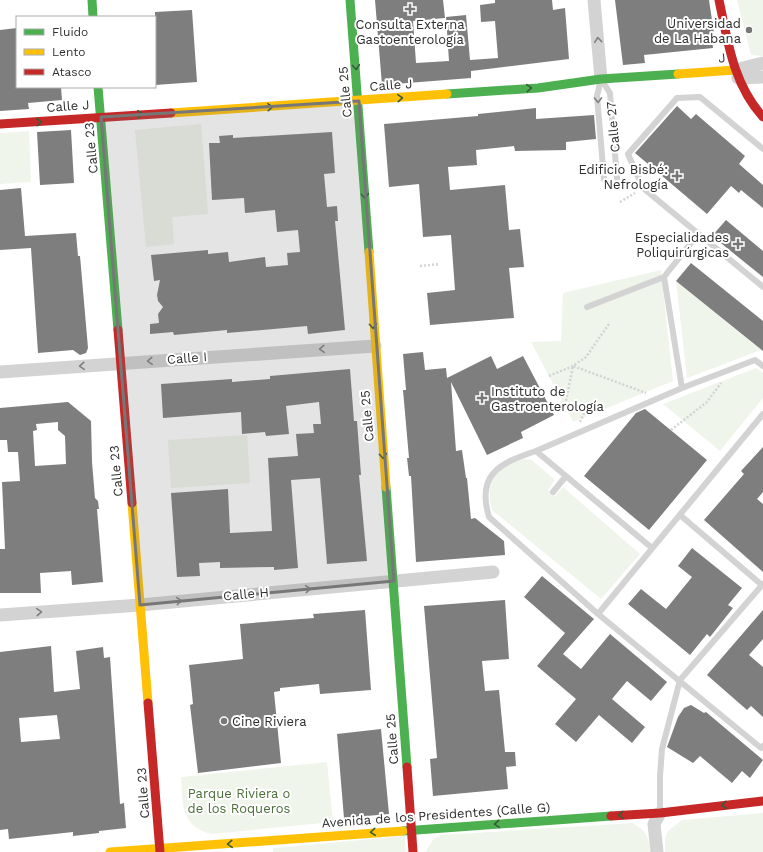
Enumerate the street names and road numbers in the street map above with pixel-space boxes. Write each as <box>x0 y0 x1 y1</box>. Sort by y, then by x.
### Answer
street label: J <box>718 50 726 66</box>
street label: Calle 25 <box>335 66 355 118</box>
street label: Calle J <box>369 76 413 94</box>
street label: Calle J <box>46 97 90 115</box>
street label: Calle 27 <box>603 101 623 153</box>
street label: Calle 23 <box>81 122 101 174</box>
street label: Calle I <box>167 349 207 367</box>
street label: Calle 25 <box>357 390 377 442</box>
street label: Calle 23 <box>106 445 126 497</box>
street label: Calle H <box>223 585 269 603</box>
street label: Calle 25 <box>383 713 401 765</box>
street label: Calle 23 <box>134 767 152 819</box>
street label: Avenida de los Presidentes (Calle G) <box>321 800 551 830</box>

